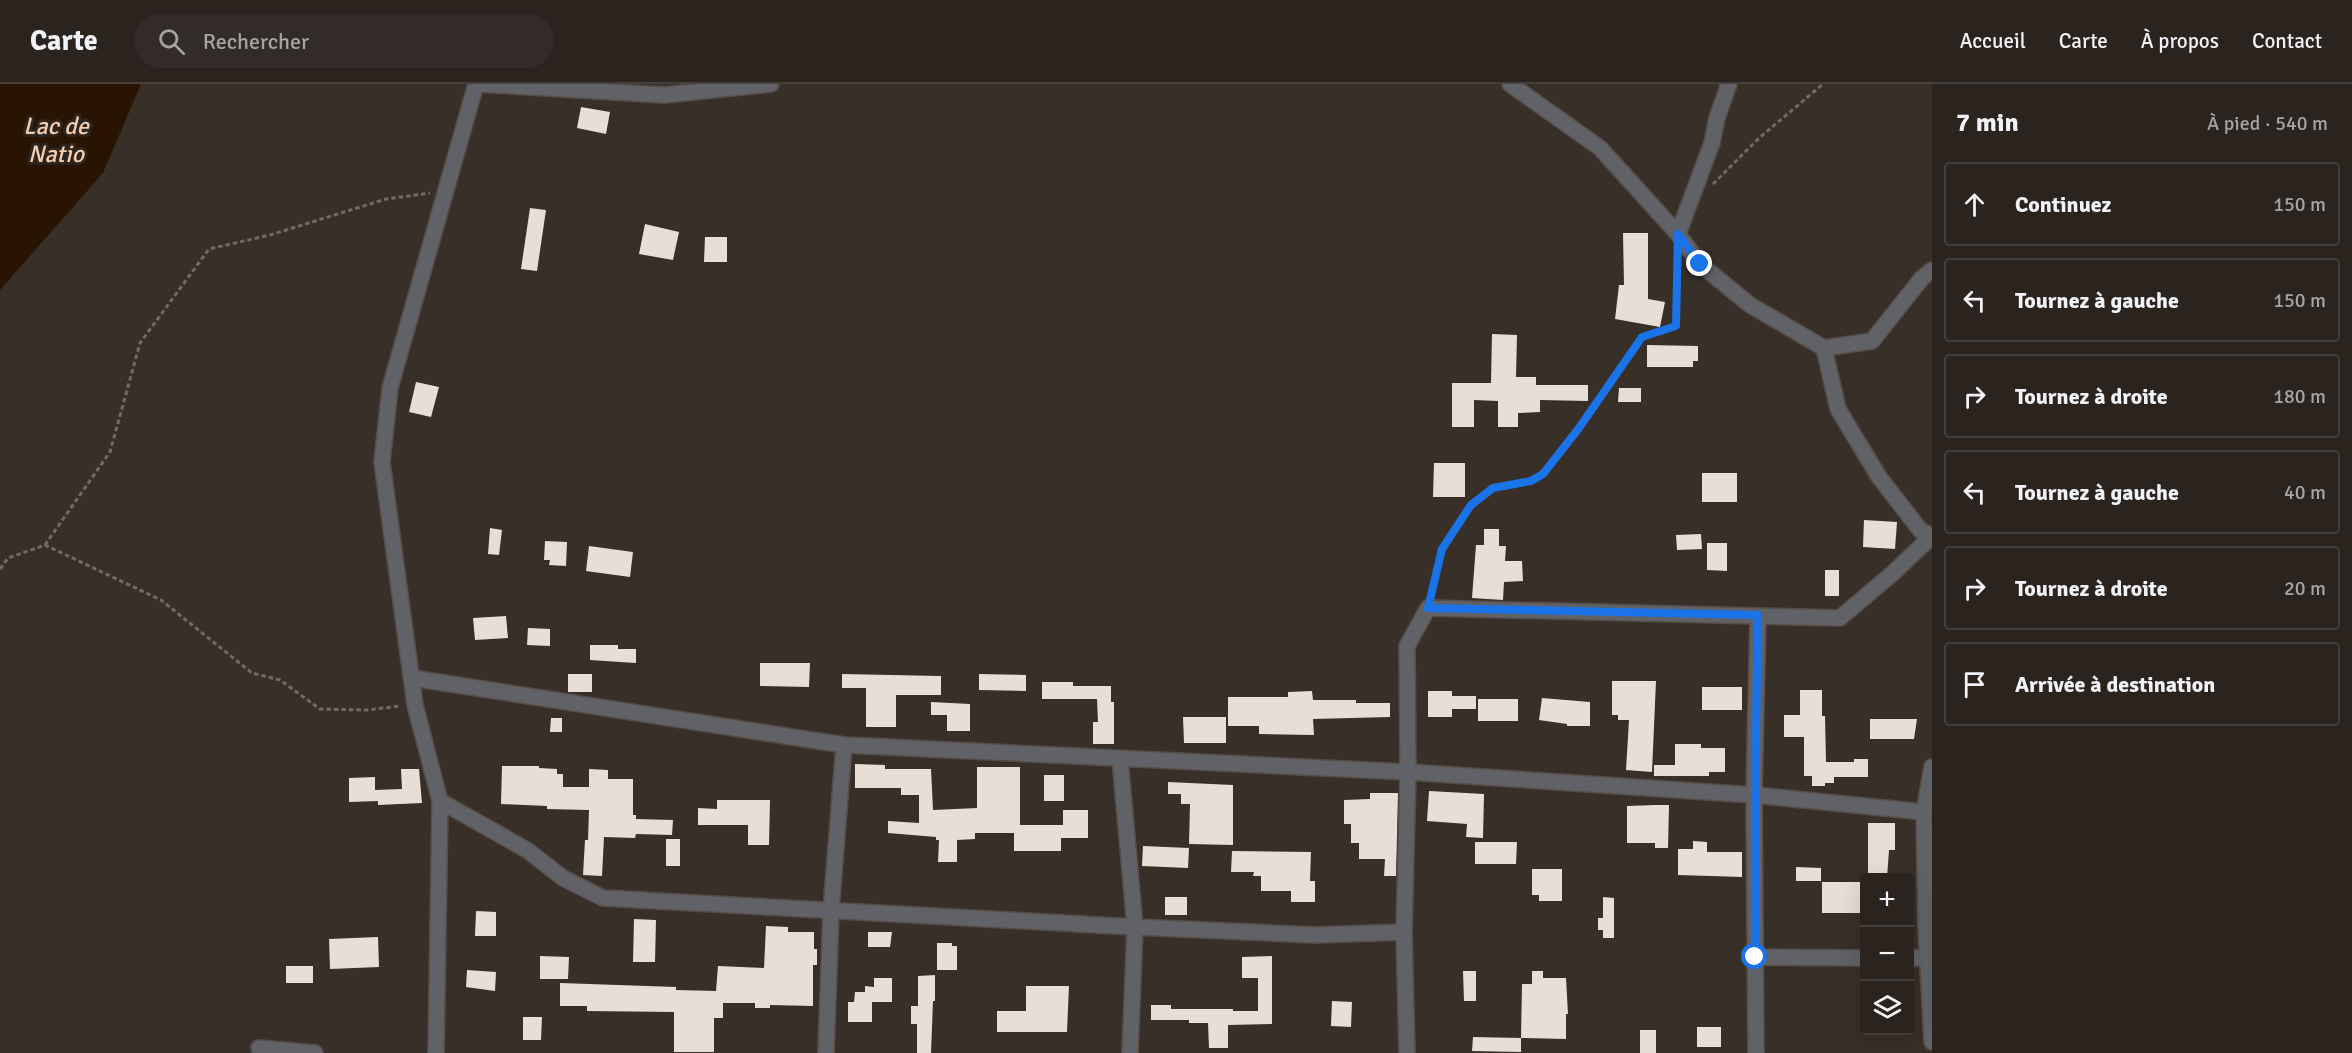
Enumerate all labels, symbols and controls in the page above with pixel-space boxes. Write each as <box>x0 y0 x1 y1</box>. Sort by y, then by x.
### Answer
search box <box>134 14 554 68</box>
text: Carte <box>30 24 98 58</box>
icon: search <box>155 25 188 58</box>
text: Rechercher <box>203 28 309 55</box>
text: Accueil <box>1960 28 2026 54</box>
text: Carte <box>2059 28 2108 54</box>
text: À propos <box>2141 28 2219 54</box>
text: Contact <box>2252 28 2322 54</box>
text: 7 min <box>1956 107 2019 139</box>
water label: Lac de Natio <box>23 111 90 169</box>
text: À pied · 540 m <box>2207 111 2328 136</box>
icon: ahead <box>1958 188 1991 221</box>
text: Continuez <box>2015 191 2111 218</box>
text: 150 m <box>2273 192 2326 217</box>
route end <box>1686 250 1712 276</box>
icon: left <box>1958 284 1991 317</box>
text: Tournez à gauche <box>2015 287 2179 314</box>
text: 150 m <box>2273 288 2326 313</box>
icon: right <box>1958 380 1991 413</box>
text: Tournez à droite <box>2015 383 2168 410</box>
text: 180 m <box>2273 384 2326 409</box>
icon: left <box>1958 476 1991 509</box>
text: Tournez à gauche <box>2015 479 2179 506</box>
text: 40 m <box>2284 480 2326 505</box>
icon: right <box>1958 572 1991 605</box>
text: Tournez à droite <box>2015 575 2168 602</box>
text: 20 m <box>2284 576 2326 601</box>
icon: arrive <box>1958 668 1991 701</box>
text: Arrivée à destination <box>2015 671 2215 698</box>
map controls <box>1860 873 1914 1035</box>
button: + <box>1860 873 1914 927</box>
button: − <box>1860 927 1914 981</box>
route start <box>1741 943 1767 969</box>
button: layers <box>1860 981 1914 1035</box>

